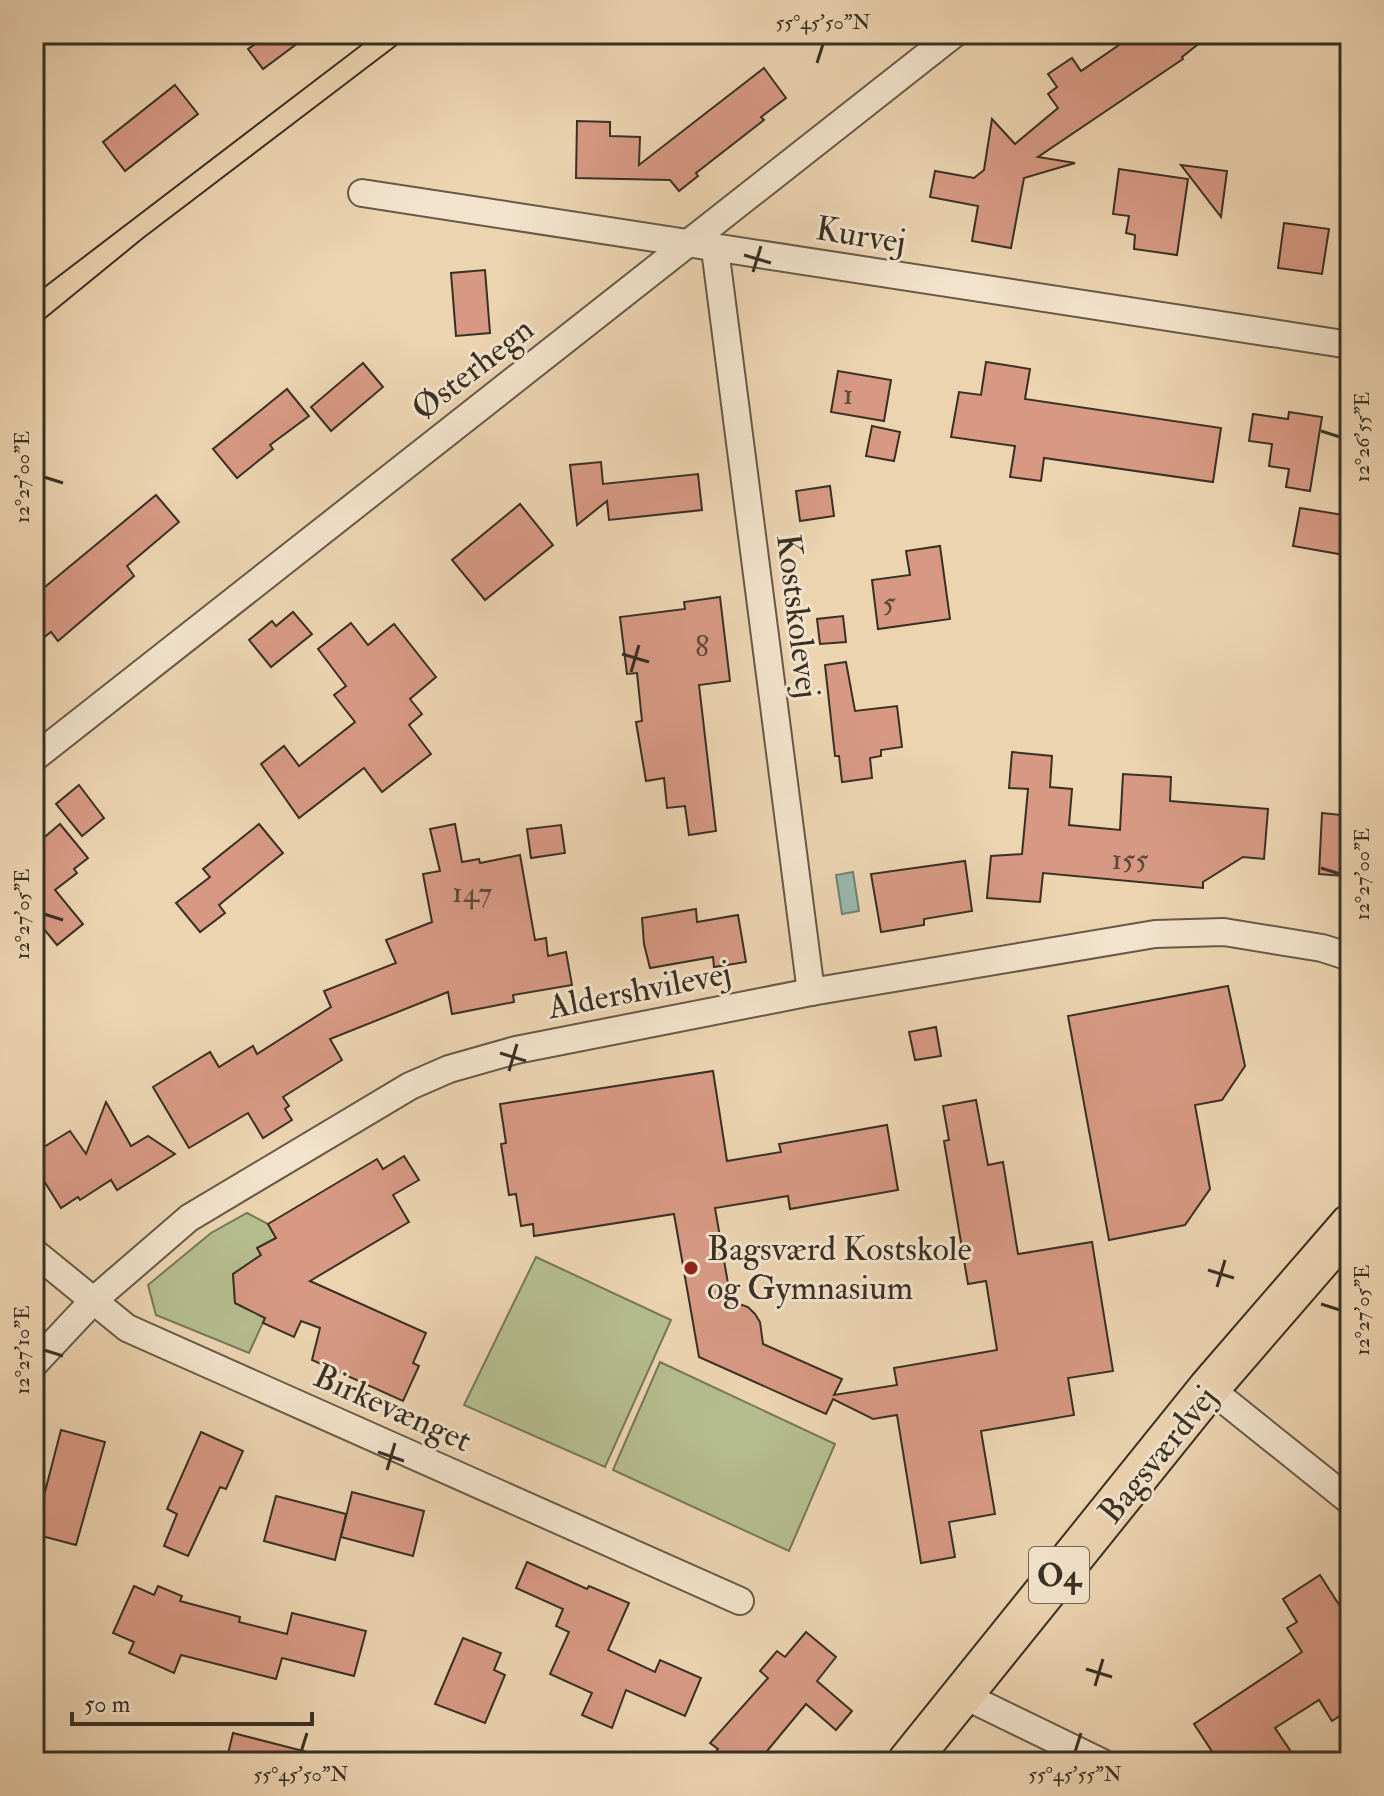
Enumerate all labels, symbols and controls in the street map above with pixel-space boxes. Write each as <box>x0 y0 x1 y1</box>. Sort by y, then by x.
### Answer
text: 55°45'50"N <box>776 10 871 35</box>
street label: Kurvej <box>813 207 909 264</box>
street label: Østerhegn <box>403 308 543 430</box>
house number: 1 <box>843 376 853 413</box>
text: 12°26'55"E <box>1350 392 1375 482</box>
text: 12°27'00"E <box>10 431 35 523</box>
street label: Kostskolevej <box>766 532 829 701</box>
house number: 5 <box>882 584 896 621</box>
house number: 8 <box>695 628 709 665</box>
text: 12°27'00"E <box>1350 828 1375 920</box>
house number: 155 <box>1112 841 1149 878</box>
text: 12°27'05"E <box>10 869 35 959</box>
house number: 147 <box>452 874 492 911</box>
street label: Aldershvilevej <box>543 952 734 1029</box>
place label: Bagsværd Kostskole og Gymnasium <box>707 1228 972 1310</box>
marker: Bagsværd Kostskole og Gymnasium <box>682 1259 700 1277</box>
text: 12°27'05"E <box>1350 1265 1375 1355</box>
text: 12°27'10"E <box>10 1305 35 1395</box>
street label: Birkevænget <box>307 1355 478 1462</box>
street label: Bagsværdvej <box>1089 1377 1227 1533</box>
road number: O4 <box>1029 1547 1089 1603</box>
scale bar <box>72 1676 312 1726</box>
text: 50 m <box>84 1689 131 1720</box>
text: 55°45'50"N <box>254 1762 349 1787</box>
text: 55°45'55"N <box>1028 1762 1122 1787</box>

